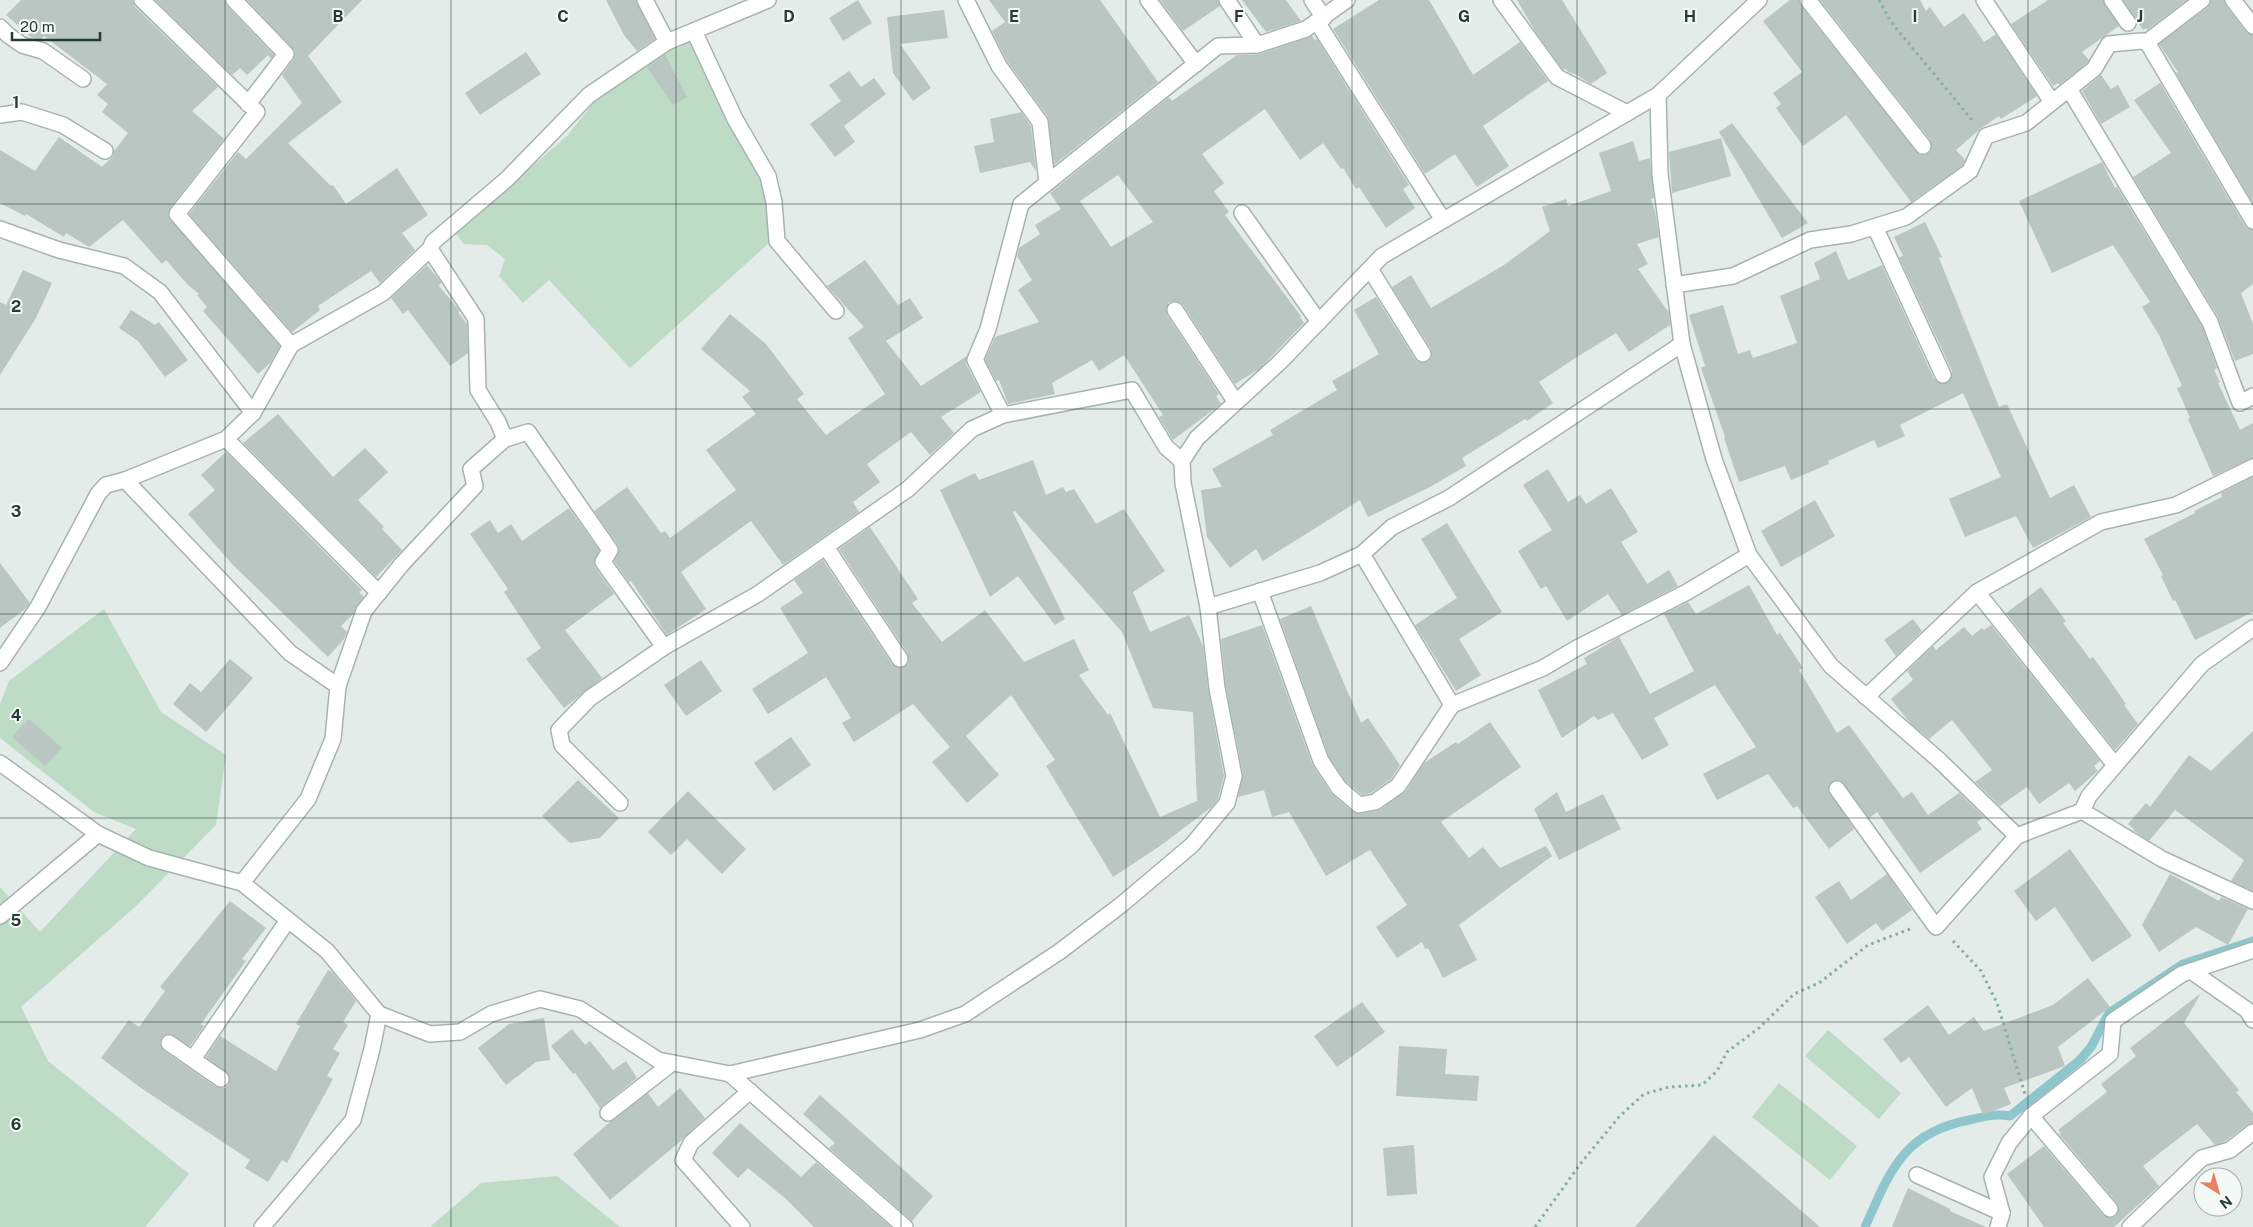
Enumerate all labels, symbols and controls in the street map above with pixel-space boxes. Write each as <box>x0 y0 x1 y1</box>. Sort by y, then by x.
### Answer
text: B <box>333 7 344 26</box>
text: C <box>557 7 569 26</box>
text: D <box>783 7 795 26</box>
text: E <box>1009 7 1019 26</box>
text: F <box>1234 7 1244 26</box>
text: G <box>1458 7 1470 26</box>
text: H <box>1684 7 1696 26</box>
text: I <box>1913 7 1917 26</box>
text: J <box>2137 7 2143 26</box>
scale bar <box>12 10 100 42</box>
text: 20 m <box>20 18 55 35</box>
text: 1 <box>13 93 19 112</box>
text: 2 <box>11 297 21 316</box>
text: 3 <box>11 502 21 521</box>
text: 4 <box>11 706 22 725</box>
text: 5 <box>11 911 22 930</box>
text: 6 <box>11 1115 21 1134</box>
north arrow <box>2193 1167 2243 1217</box>
text: N <box>2217 1193 2235 1212</box>

